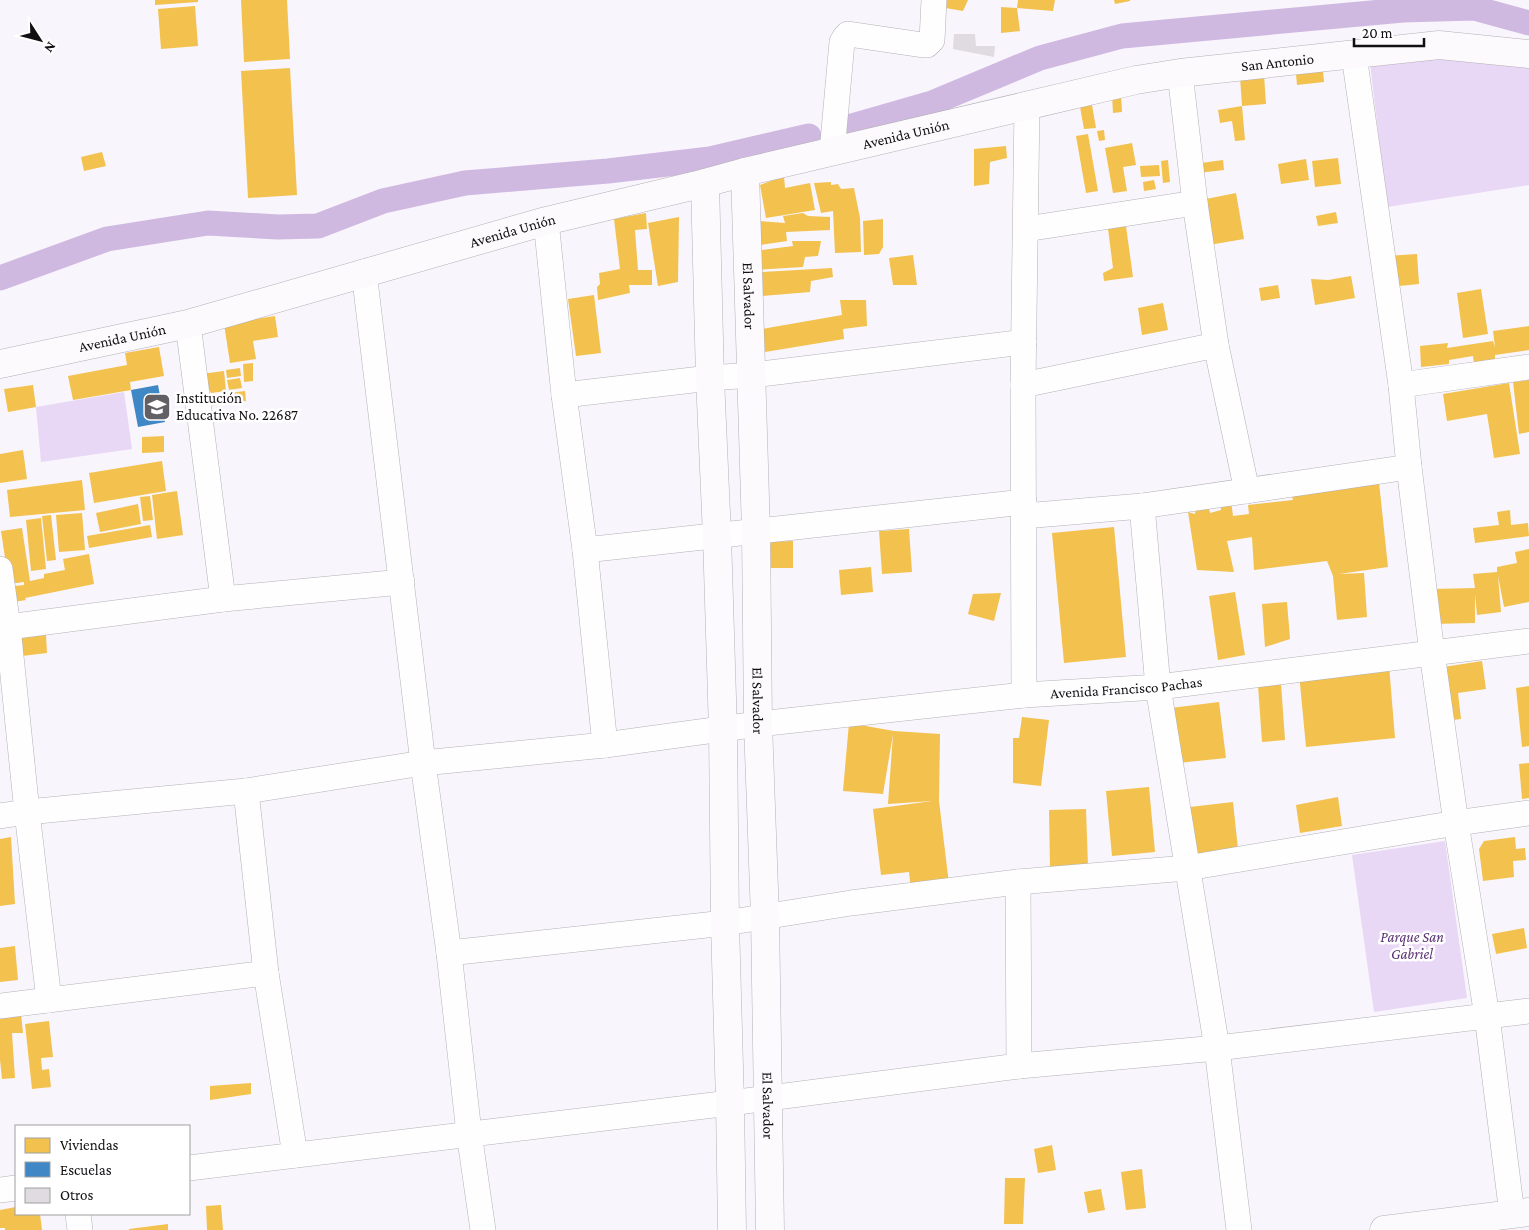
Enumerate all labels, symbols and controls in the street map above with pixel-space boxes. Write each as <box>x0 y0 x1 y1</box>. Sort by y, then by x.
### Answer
north arrow <box>15 15 65 65</box>
scale bar <box>1354 15 1424 47</box>
text: 20 m <box>1362 25 1393 41</box>
text: N <box>41 39 60 57</box>
street label: San Antonio <box>1240 51 1315 74</box>
street label: Avenida Unión <box>861 116 951 152</box>
street label: Avenida Unión <box>468 211 557 251</box>
street label: El Salvador <box>740 262 758 330</box>
street label: Avenida Unión <box>77 321 167 355</box>
place label: Institución Educativa No. 22687 <box>176 390 298 423</box>
school or university icon: Institución Educativa No. 22687 <box>142 392 172 422</box>
street label: El Salvador <box>749 667 766 735</box>
street label: Avenida Francisco Pachas <box>1050 674 1203 701</box>
park label: Parque San Gabriel <box>1380 929 1444 962</box>
street label: El Salvador <box>759 1072 777 1140</box>
legend <box>15 1125 190 1215</box>
text: Viviendas <box>60 1137 119 1153</box>
text: Escuelas <box>60 1162 112 1178</box>
text: Otros <box>60 1187 93 1203</box>

